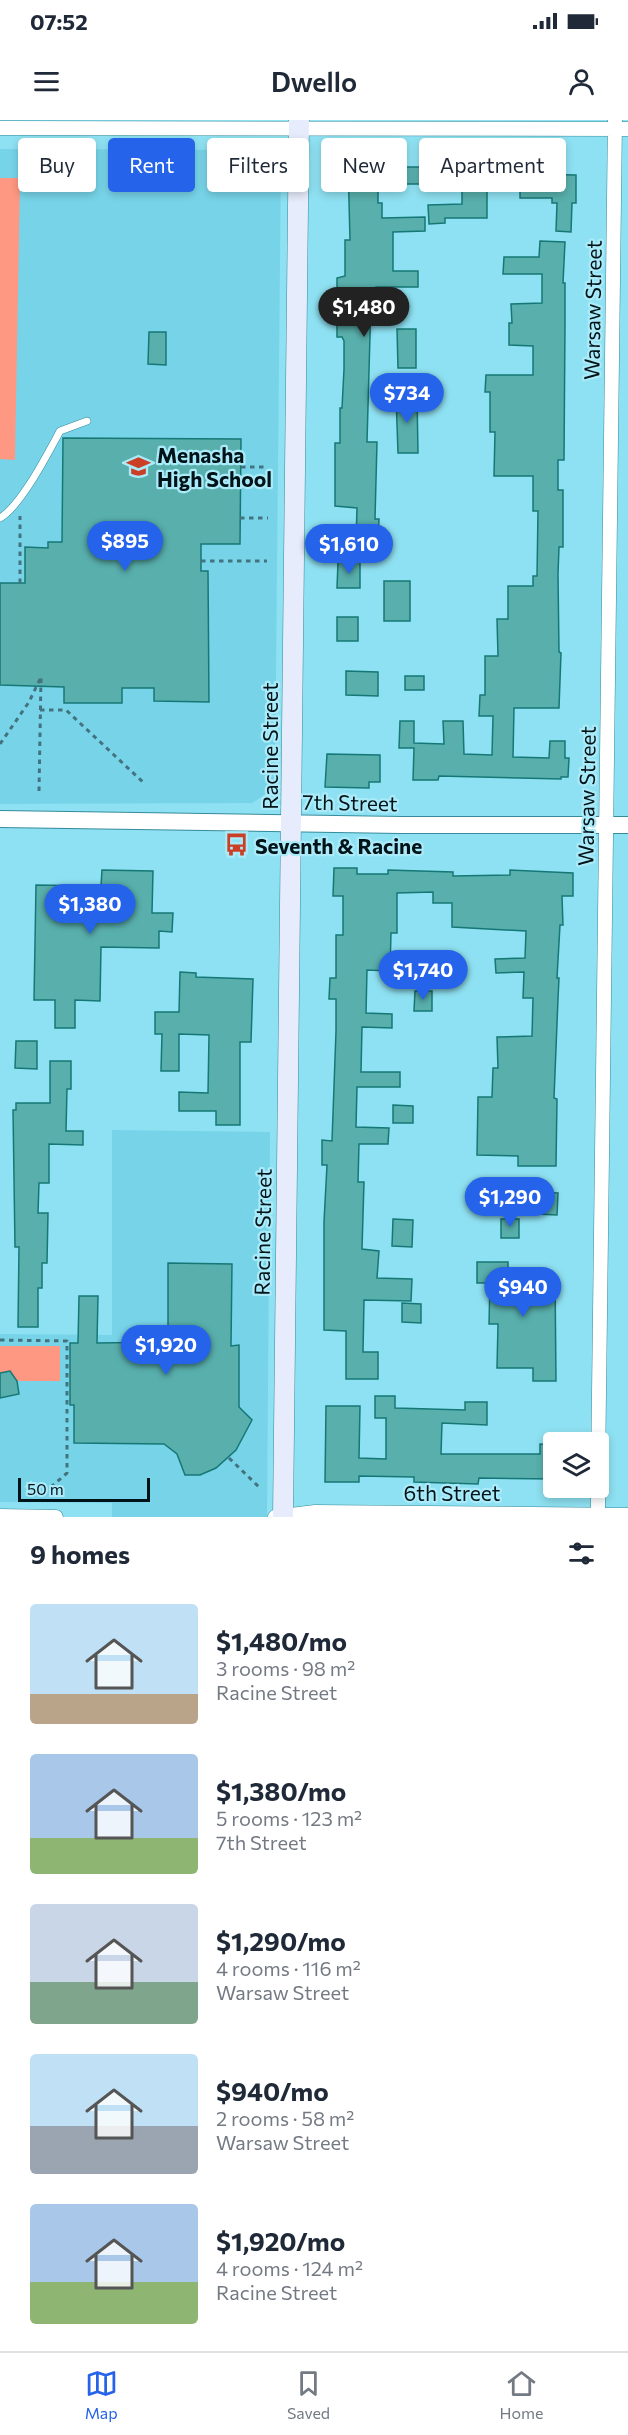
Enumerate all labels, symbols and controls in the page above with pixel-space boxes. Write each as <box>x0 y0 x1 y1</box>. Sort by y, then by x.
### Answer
text: 07:52 <box>30 8 88 35</box>
icon: menu <box>30 65 63 98</box>
text: Dwello <box>271 65 357 98</box>
icon: person <box>565 65 598 98</box>
chip: Buy <box>18 138 96 192</box>
chip: Rent <box>108 138 195 192</box>
chip: Filters <box>207 138 309 192</box>
chip: New <box>321 138 407 192</box>
chip: Apartment <box>419 138 566 192</box>
street label: Warsaw Street <box>578 240 606 380</box>
pin: $1,480 <box>315 287 413 338</box>
text: $1,480 <box>332 294 396 318</box>
pin: $734 <box>371 373 443 424</box>
text: $734 <box>384 380 430 404</box>
place label: Menasha High School <box>157 442 272 491</box>
school or university icon: Menasha High School <box>126 453 152 479</box>
pin: $895 <box>89 521 161 572</box>
pin: $1,610 <box>300 524 398 575</box>
text: $895 <box>101 528 149 552</box>
text: $1,610 <box>319 531 379 555</box>
street label: Racine Street <box>257 682 282 810</box>
street label: Warsaw Street <box>572 726 600 866</box>
street label: 7th Street <box>302 789 398 815</box>
bus stop icon: Seventh & Racine <box>224 832 250 858</box>
place label: Seventh & Racine <box>255 833 422 858</box>
pin: $1,380 <box>41 884 139 935</box>
text: $1,380 <box>59 891 121 915</box>
pin: $1,740 <box>374 950 472 1001</box>
text: $1,740 <box>393 957 453 981</box>
street label: Racine Street <box>248 1168 276 1296</box>
pin: $1,290 <box>461 1177 559 1228</box>
text: $1,290 <box>479 1184 541 1208</box>
pin: $940 <box>487 1267 559 1318</box>
text: $940 <box>498 1274 548 1298</box>
pin: $1,920 <box>117 1325 215 1376</box>
text: $1,920 <box>135 1332 197 1356</box>
map controls <box>543 1432 609 1498</box>
button: layers <box>543 1432 609 1498</box>
scale bar <box>18 1475 150 1502</box>
text: 50 m <box>27 1479 64 1498</box>
street label: 6th Street <box>404 1480 500 1505</box>
icon: filters <box>565 1537 598 1570</box>
text: 9 homes <box>30 1538 130 1569</box>
text: $1,480/mo <box>216 1625 347 1656</box>
icon: home <box>78 1628 150 1700</box>
text: 3 rooms · 98 m² <box>216 1656 355 1680</box>
text: Racine Street <box>216 1680 337 1704</box>
text: $1,380/mo <box>216 1775 346 1806</box>
icon: home <box>78 1778 150 1850</box>
text: 5 rooms · 123 m² <box>216 1806 362 1830</box>
text: 7th Street <box>216 1830 307 1854</box>
text: $1,290/mo <box>216 1925 346 1956</box>
icon: home <box>78 1928 150 2000</box>
text: 4 rooms · 116 m² <box>216 1956 361 1980</box>
text: Warsaw Street <box>216 1980 349 2004</box>
text: $940/mo <box>216 2075 329 2106</box>
icon: home <box>78 2078 150 2150</box>
text: 2 rooms · 58 m² <box>216 2106 354 2130</box>
text: Warsaw Street <box>216 2130 349 2154</box>
text: $1,920/mo <box>216 2225 345 2256</box>
icon: home <box>78 2228 150 2300</box>
text: 4 rooms · 124 m² <box>216 2256 363 2280</box>
text: Racine Street <box>216 2280 337 2304</box>
tab: Map <box>85 2367 118 2422</box>
tab: Saved <box>287 2367 330 2422</box>
tab: Home <box>499 2367 543 2422</box>

